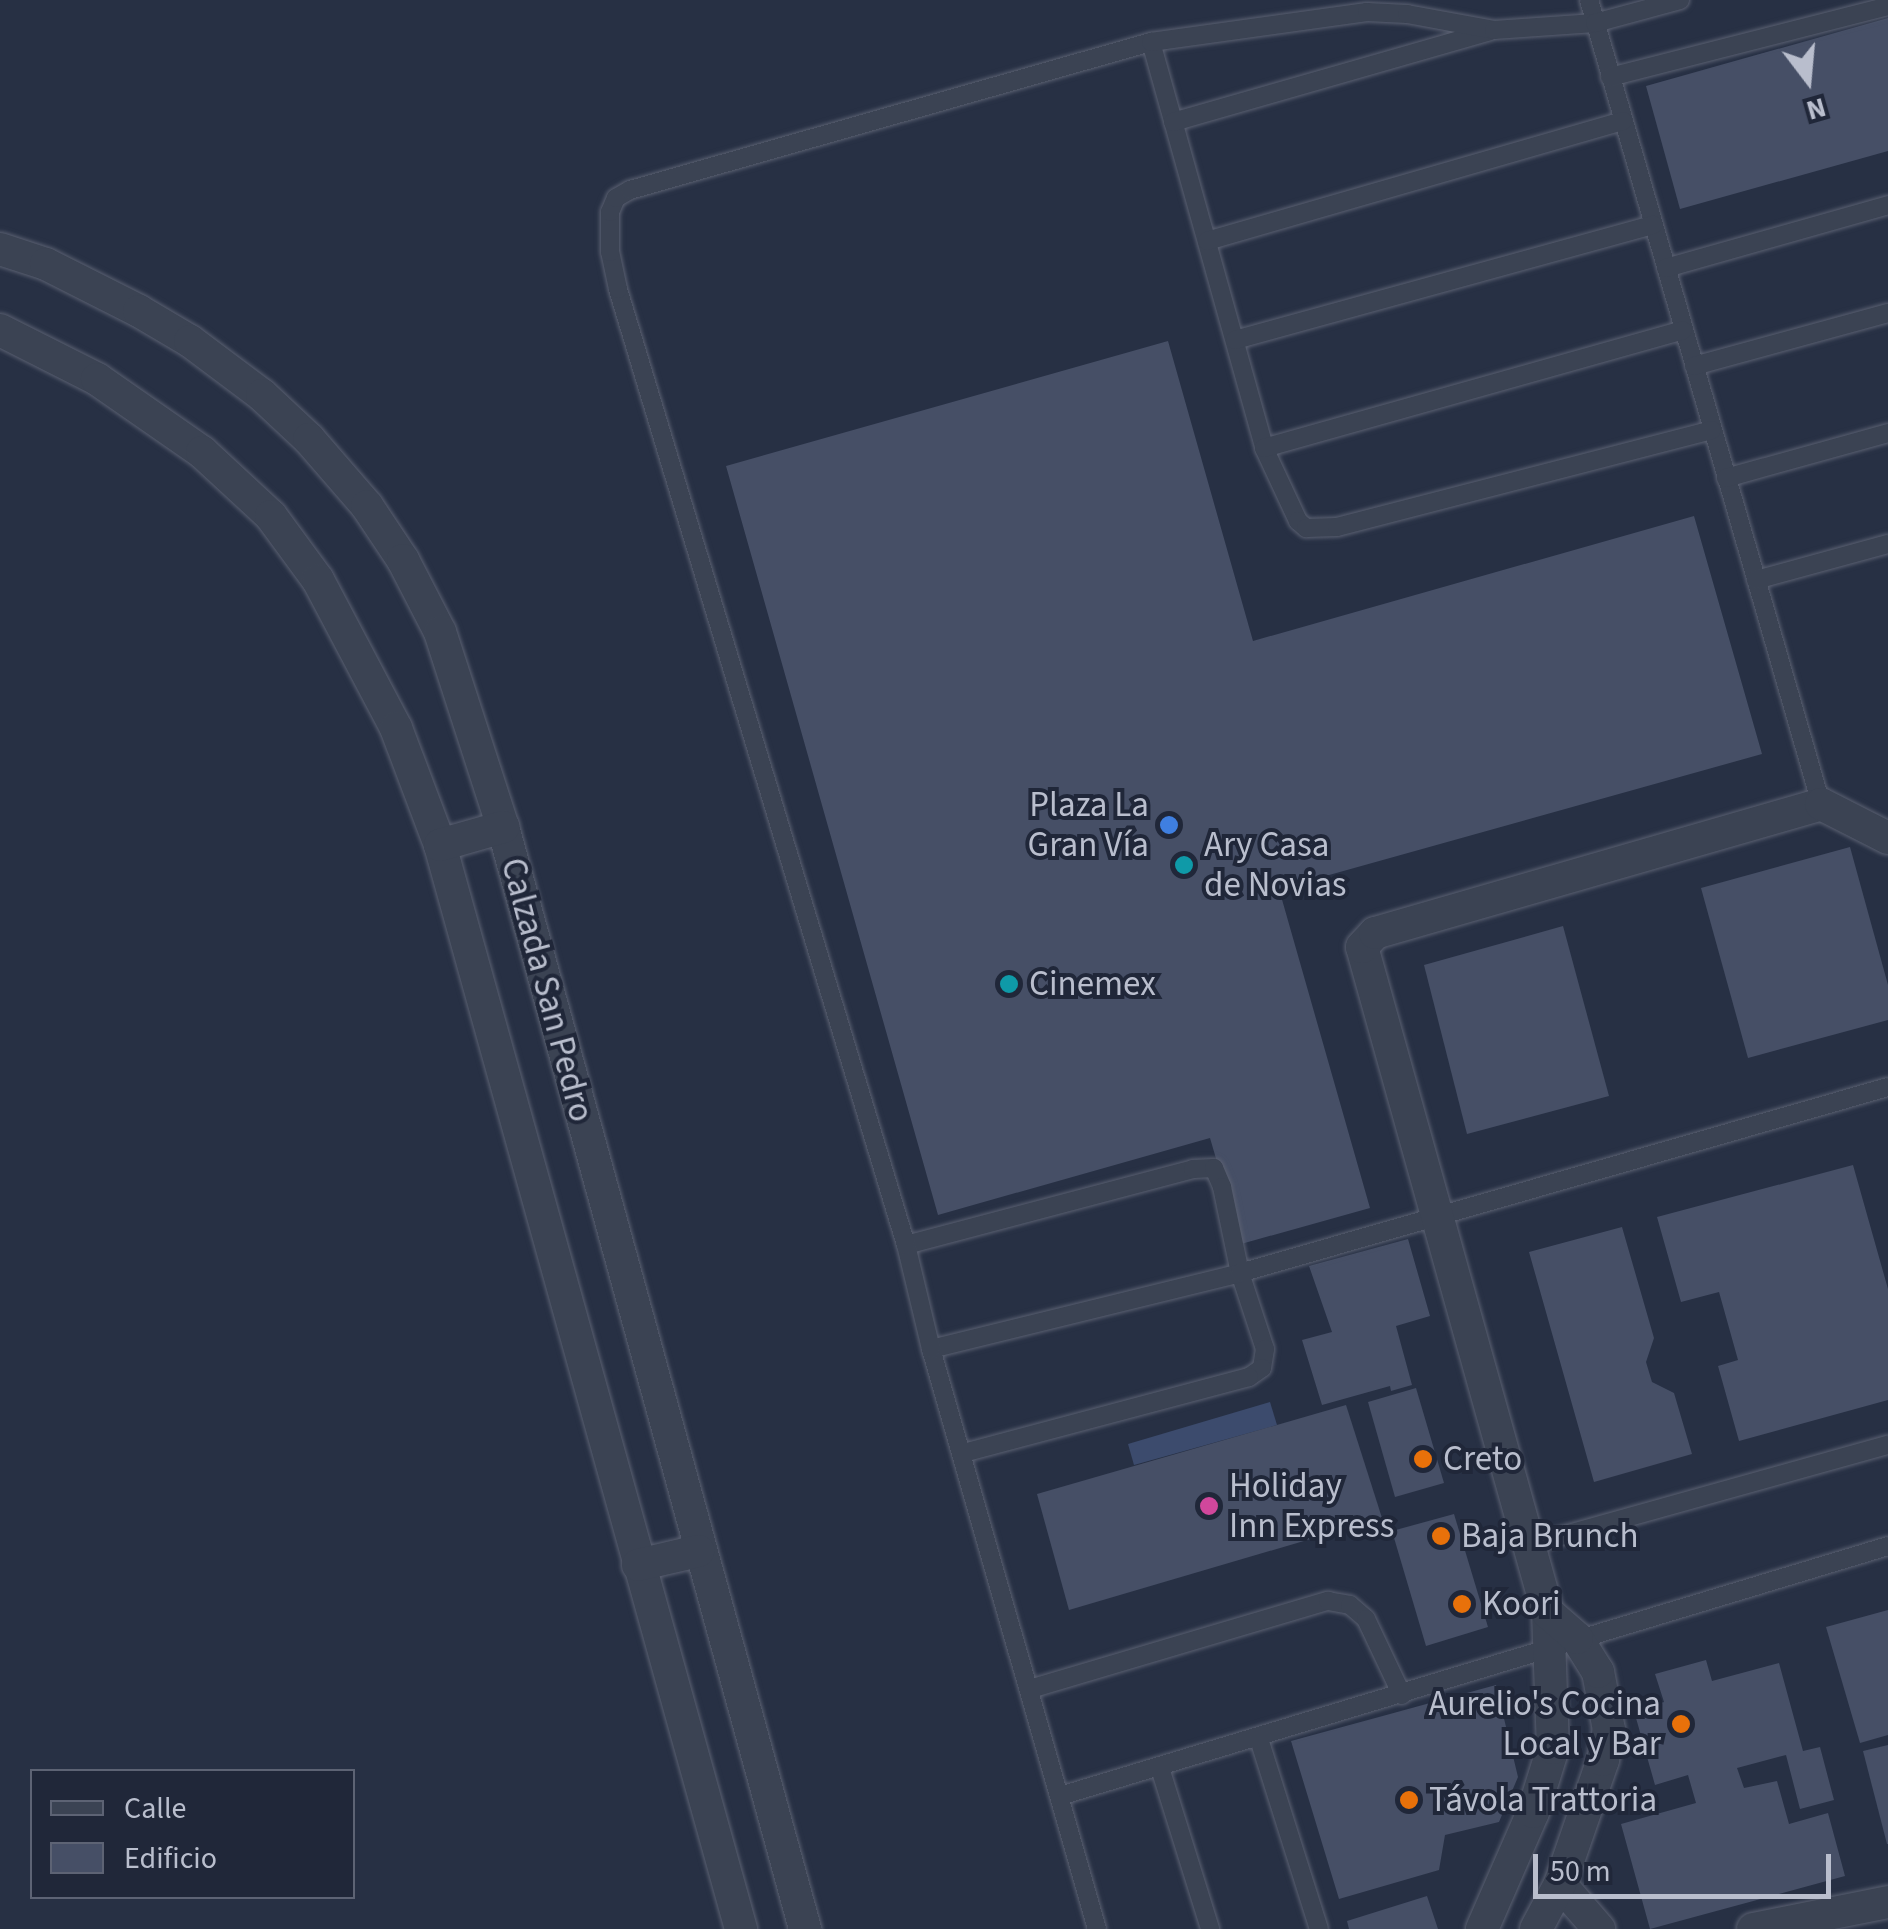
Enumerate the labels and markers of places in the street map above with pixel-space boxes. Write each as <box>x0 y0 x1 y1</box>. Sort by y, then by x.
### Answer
place label: Plaza La Gran Vía <box>1028 784 1149 866</box>
marker: Plaza La Gran Vía <box>1158 814 1180 836</box>
place label: Ary Casa de Novias <box>1204 824 1347 906</box>
marker: Ary Casa de Novias <box>1173 854 1195 876</box>
place label: Cinemex <box>1029 963 1156 1005</box>
marker: Cinemex <box>998 973 1020 995</box>
place label: Creto <box>1443 1438 1522 1480</box>
marker: Creto <box>1412 1448 1434 1470</box>
place label: Holiday Inn Express <box>1229 1465 1394 1547</box>
marker: Holiday Inn Express <box>1198 1495 1220 1517</box>
place label: Baja Brunch <box>1461 1515 1638 1557</box>
marker: Baja Brunch <box>1430 1525 1452 1547</box>
place label: Koori <box>1482 1583 1561 1625</box>
marker: Koori <box>1451 1593 1473 1615</box>
place label: Aurelio's Cocina Local y Bar <box>1429 1683 1661 1765</box>
marker: Aurelio's Cocina Local y Bar <box>1670 1713 1692 1735</box>
place label: Távola Trattoria <box>1429 1779 1657 1821</box>
marker: Távola Trattoria <box>1398 1789 1420 1811</box>

